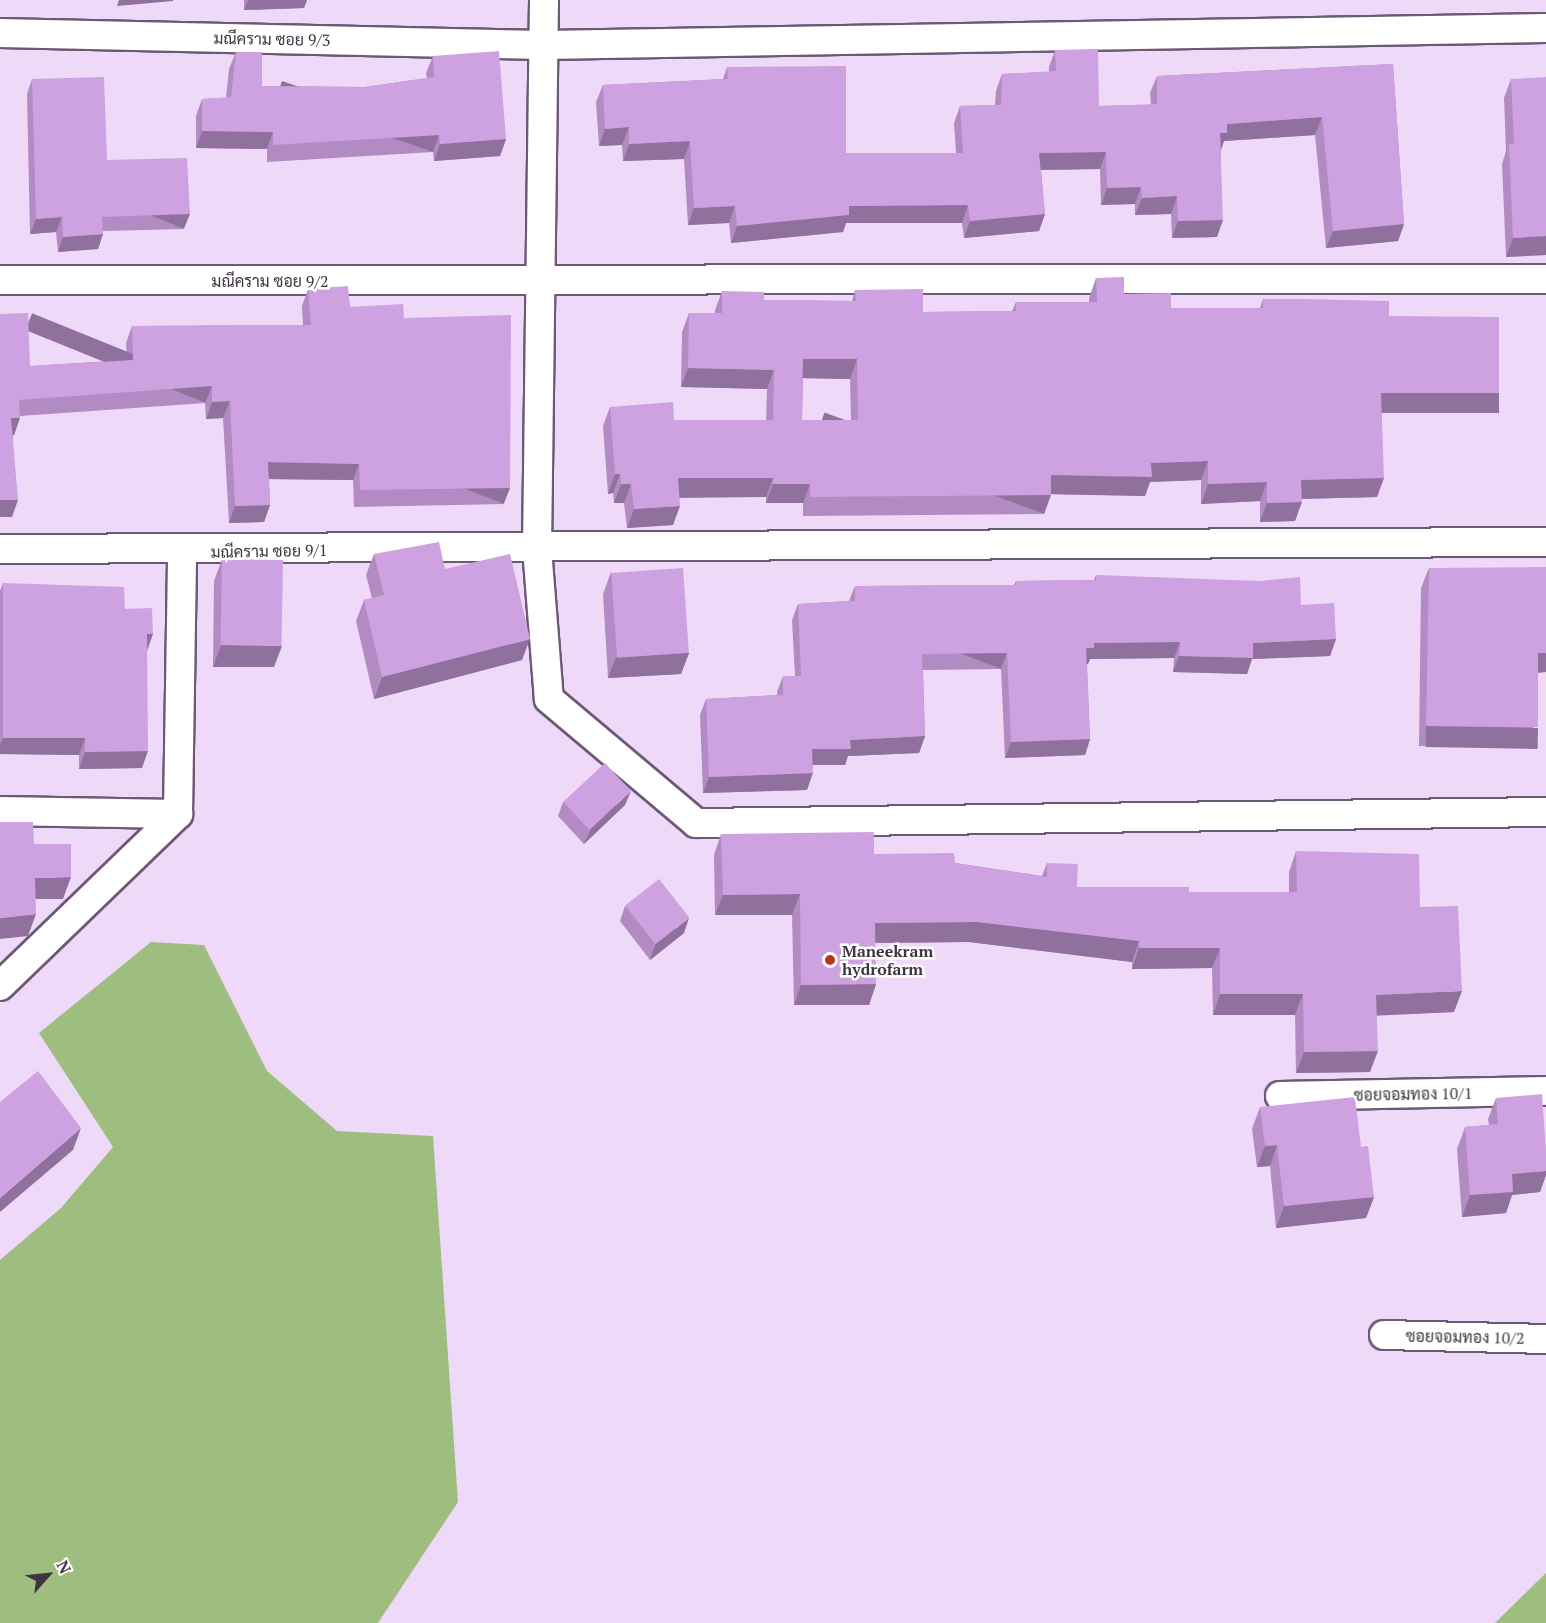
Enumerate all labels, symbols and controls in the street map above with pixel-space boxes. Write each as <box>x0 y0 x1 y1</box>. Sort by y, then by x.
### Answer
street label: มณีคราม ซอย 9/3 <box>213 28 331 50</box>
street label: มณีคราม ซอย 9/2 <box>212 271 328 291</box>
street label: มณีคราม ซอย 9/1 <box>210 540 328 562</box>
place label: Maneekram hydrofarm <box>842 941 933 979</box>
marker: Maneekram hydrofarm <box>823 953 837 967</box>
street label: ซอยจอมทอง 10/1 <box>1354 1083 1472 1105</box>
street label: ซอยจอมทอง 10/2 <box>1406 1326 1524 1348</box>
north arrow <box>18 1545 78 1605</box>
text: N <box>51 1556 77 1577</box>

